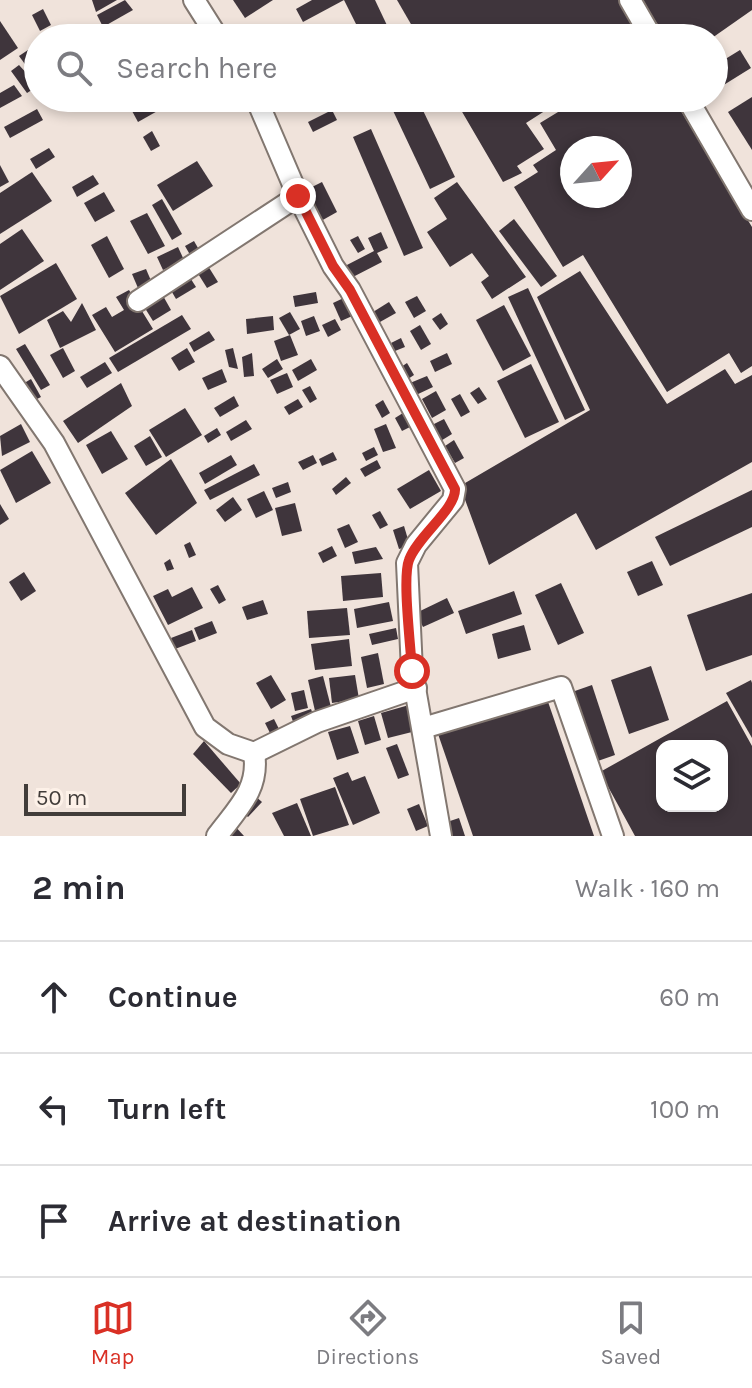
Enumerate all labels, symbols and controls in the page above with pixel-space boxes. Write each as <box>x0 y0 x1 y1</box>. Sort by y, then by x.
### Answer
search box <box>24 24 728 112</box>
icon: search <box>52 46 96 90</box>
text: Search here <box>116 50 277 86</box>
north arrow <box>560 136 632 208</box>
route end <box>280 178 316 214</box>
route start <box>394 653 430 689</box>
map controls <box>656 740 728 812</box>
button: layers <box>656 740 728 812</box>
scale bar <box>24 780 186 816</box>
text: 50 m <box>36 785 87 811</box>
text: 2 min <box>32 868 126 908</box>
text: Walk · 160 m <box>575 873 720 904</box>
icon: ahead <box>32 975 76 1019</box>
text: Continue <box>108 979 238 1015</box>
text: 60 m <box>659 982 720 1013</box>
icon: left <box>32 1087 76 1131</box>
text: Turn left <box>108 1091 226 1127</box>
text: 100 m <box>650 1094 720 1125</box>
icon: arrive <box>32 1199 76 1243</box>
text: Arrive at destination <box>108 1203 402 1239</box>
tab: Map <box>91 1296 135 1370</box>
tab: Directions <box>316 1296 419 1370</box>
tab: Saved <box>601 1296 661 1370</box>

